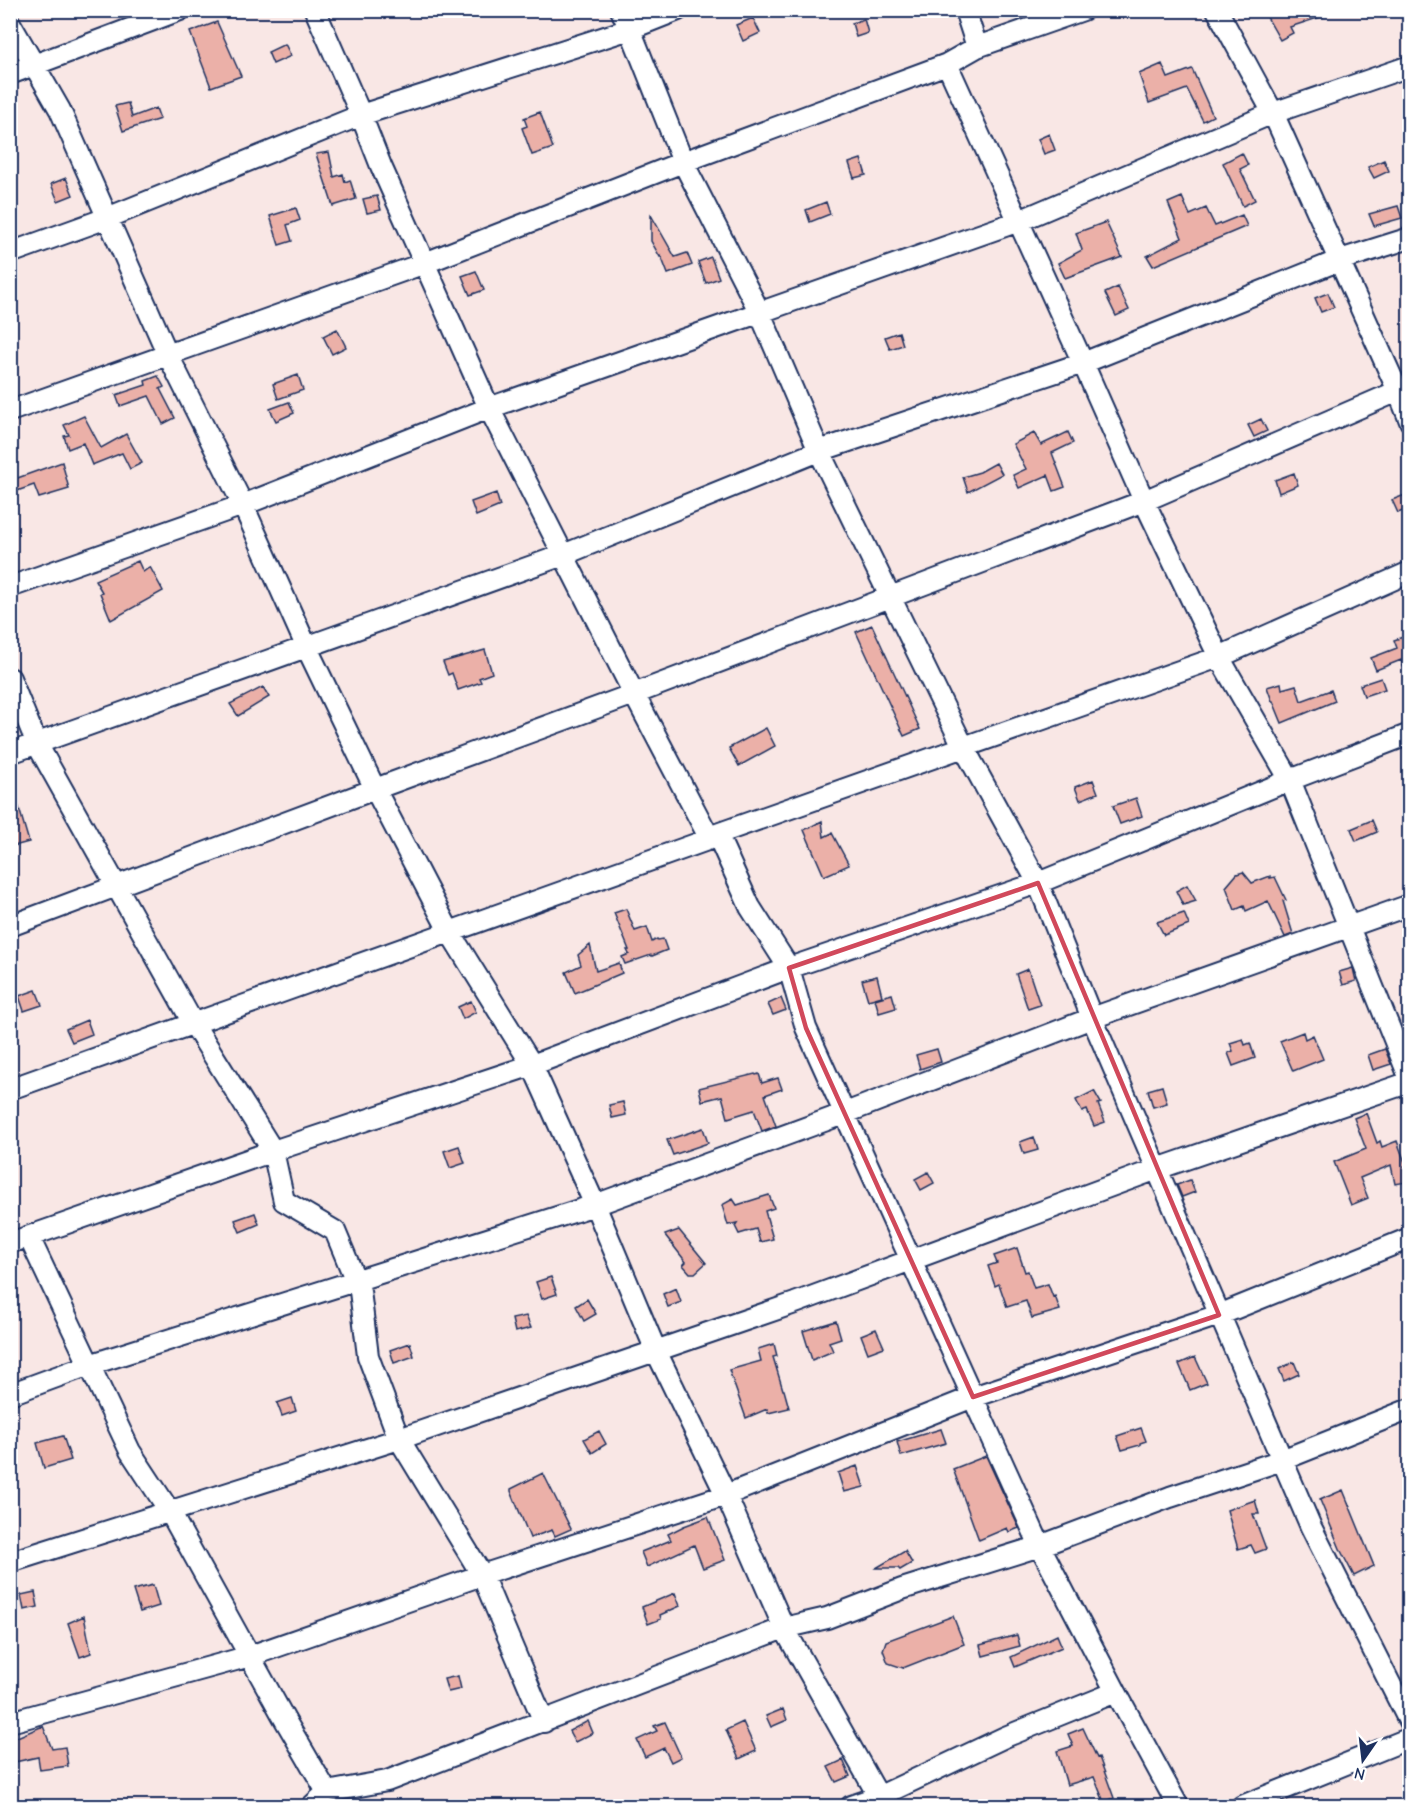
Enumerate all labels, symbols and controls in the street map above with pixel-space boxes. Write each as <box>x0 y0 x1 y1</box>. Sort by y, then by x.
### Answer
north arrow <box>1333 1730 1393 1790</box>
text: N <box>1352 1764 1367 1784</box>

